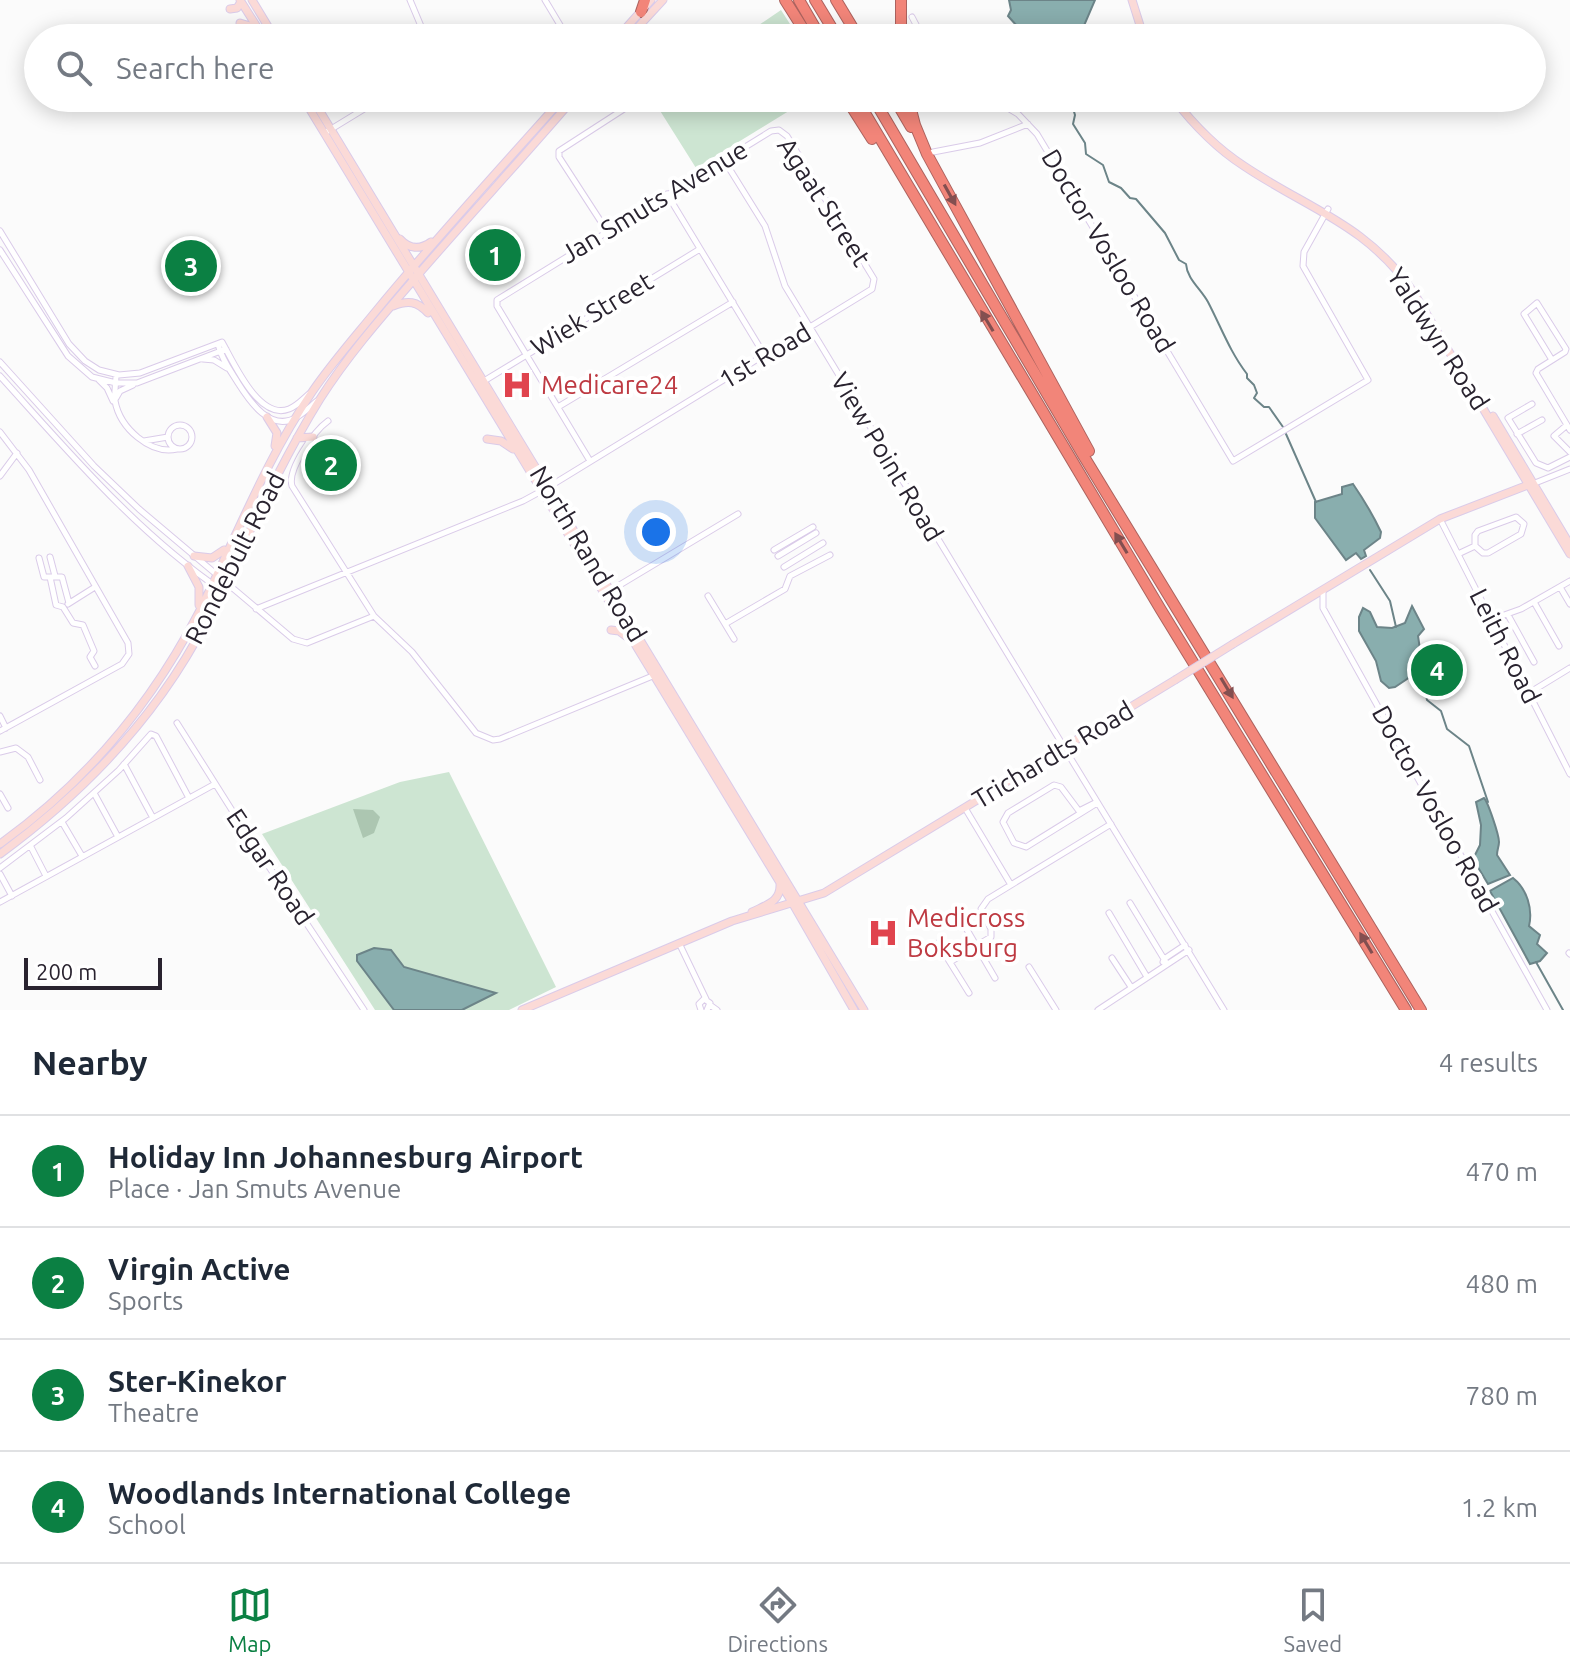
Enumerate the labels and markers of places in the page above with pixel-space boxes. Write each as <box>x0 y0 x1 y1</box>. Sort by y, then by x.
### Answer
pin: 1 <box>469 225 521 285</box>
pin: 3 <box>165 236 217 296</box>
hospital icon: Medicare24 <box>500 368 534 402</box>
place label: Medicare24 <box>541 370 678 399</box>
pin: 2 <box>305 435 357 495</box>
pin: 4 <box>1411 640 1463 700</box>
place label: Medicross Boksburg <box>907 903 1025 962</box>
hospital icon: Medicross Boksburg <box>866 916 900 950</box>

